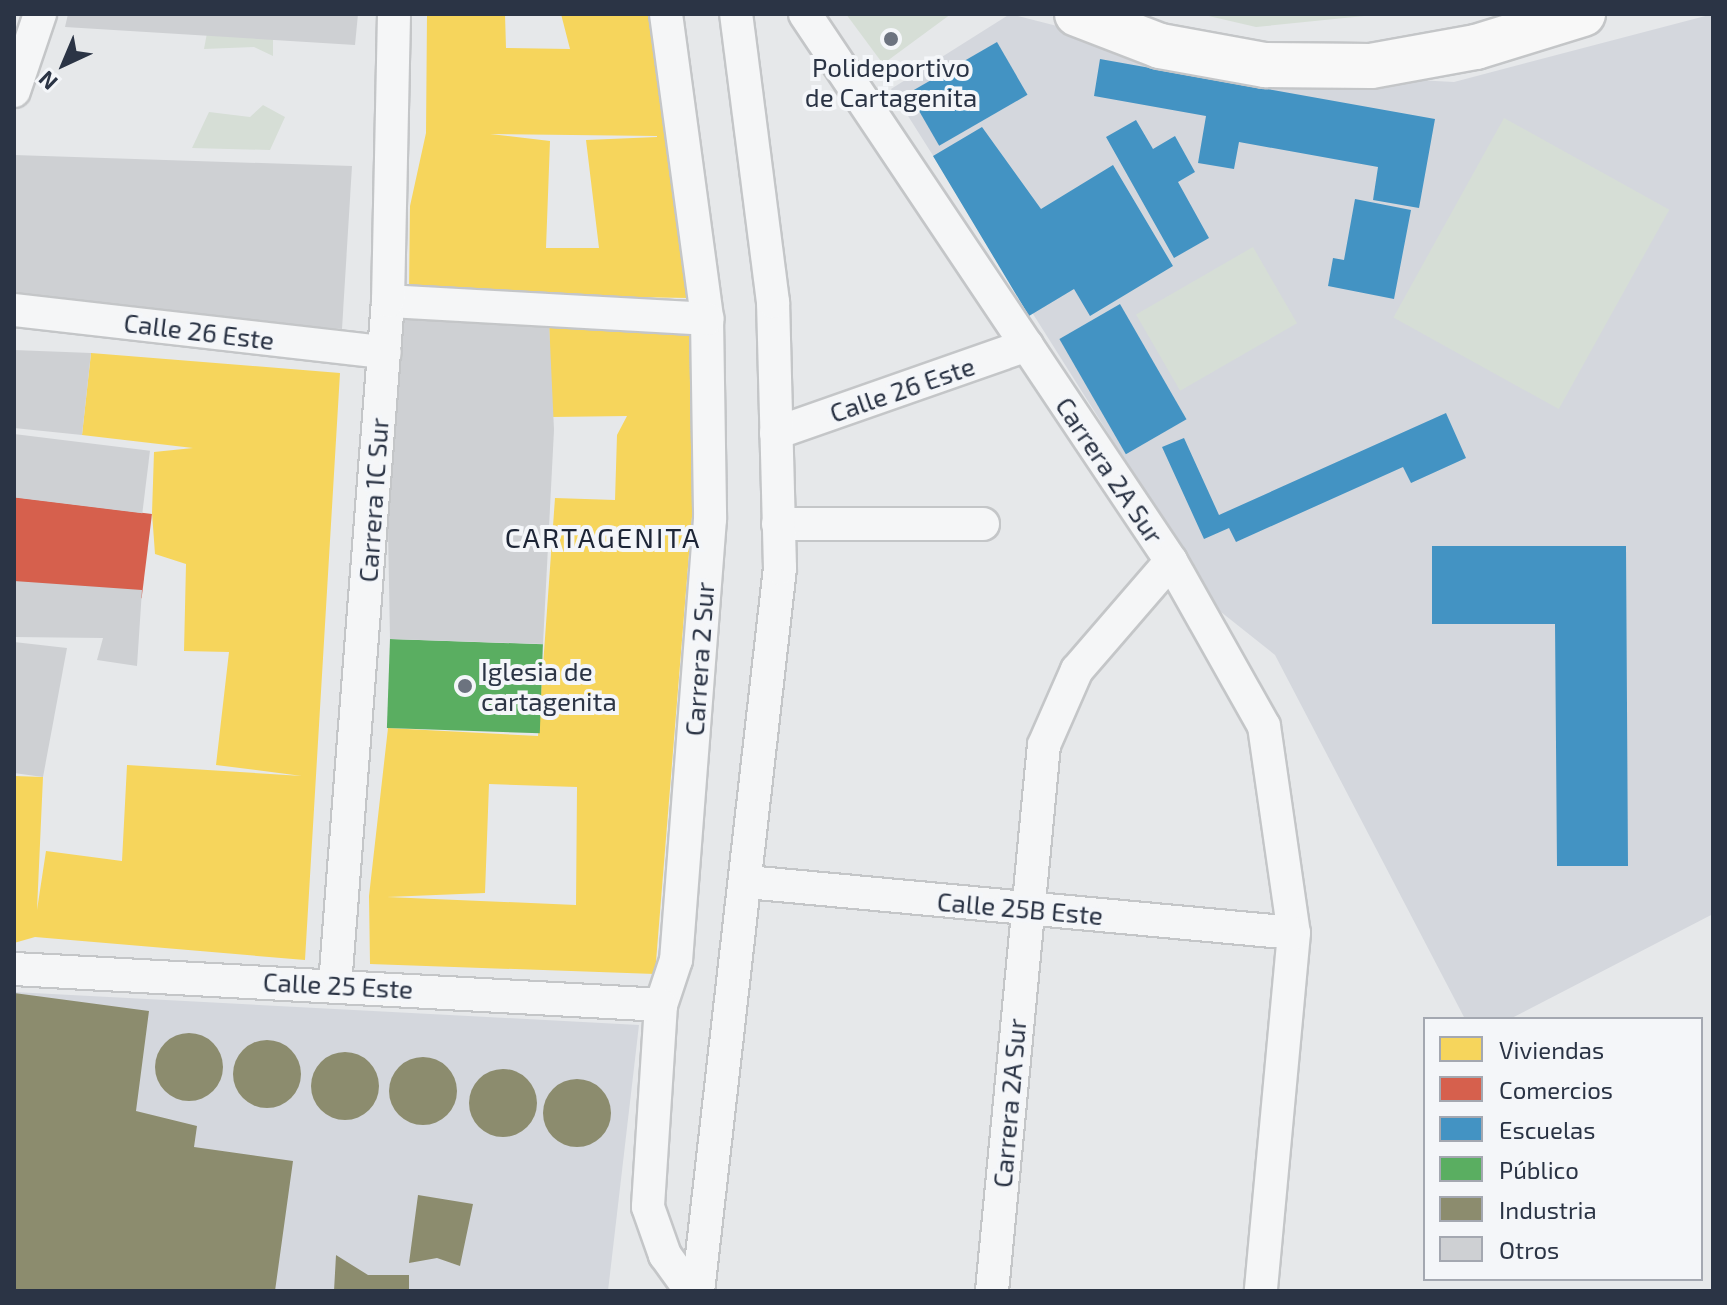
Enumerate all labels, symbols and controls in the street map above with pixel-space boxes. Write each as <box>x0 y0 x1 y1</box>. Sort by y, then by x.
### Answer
north arrow <box>24 24 104 104</box>
marker: Polideportivo de Cartagenita <box>882 30 900 48</box>
place label: Polideportivo de Cartagenita <box>805 51 977 112</box>
text: N <box>33 66 62 96</box>
street label: Calle 26 Este <box>122 306 276 356</box>
street label: Calle 26 Este <box>825 350 979 428</box>
street label: Carrera 2A Sur <box>1049 391 1171 549</box>
street label: Carrera 1C Sur <box>352 417 394 583</box>
district label: CARTAGENITA <box>505 520 701 554</box>
street label: Carrera 2 Sur <box>678 581 720 737</box>
place label: Iglesia de cartagenita <box>481 655 617 716</box>
marker: Iglesia de cartagenita <box>456 677 474 695</box>
street label: Calle 25B Este <box>936 885 1104 931</box>
street label: Calle 25 Este <box>262 965 414 1005</box>
street label: Carrera 2A Sur <box>986 1017 1032 1189</box>
legend <box>1423 1017 1703 1281</box>
text: Viviendas <box>1499 1035 1604 1064</box>
text: Comercios <box>1499 1075 1613 1104</box>
text: Escuelas <box>1499 1115 1595 1144</box>
text: Público <box>1499 1155 1579 1184</box>
text: Industria <box>1499 1195 1597 1224</box>
text: Otros <box>1499 1235 1559 1264</box>

